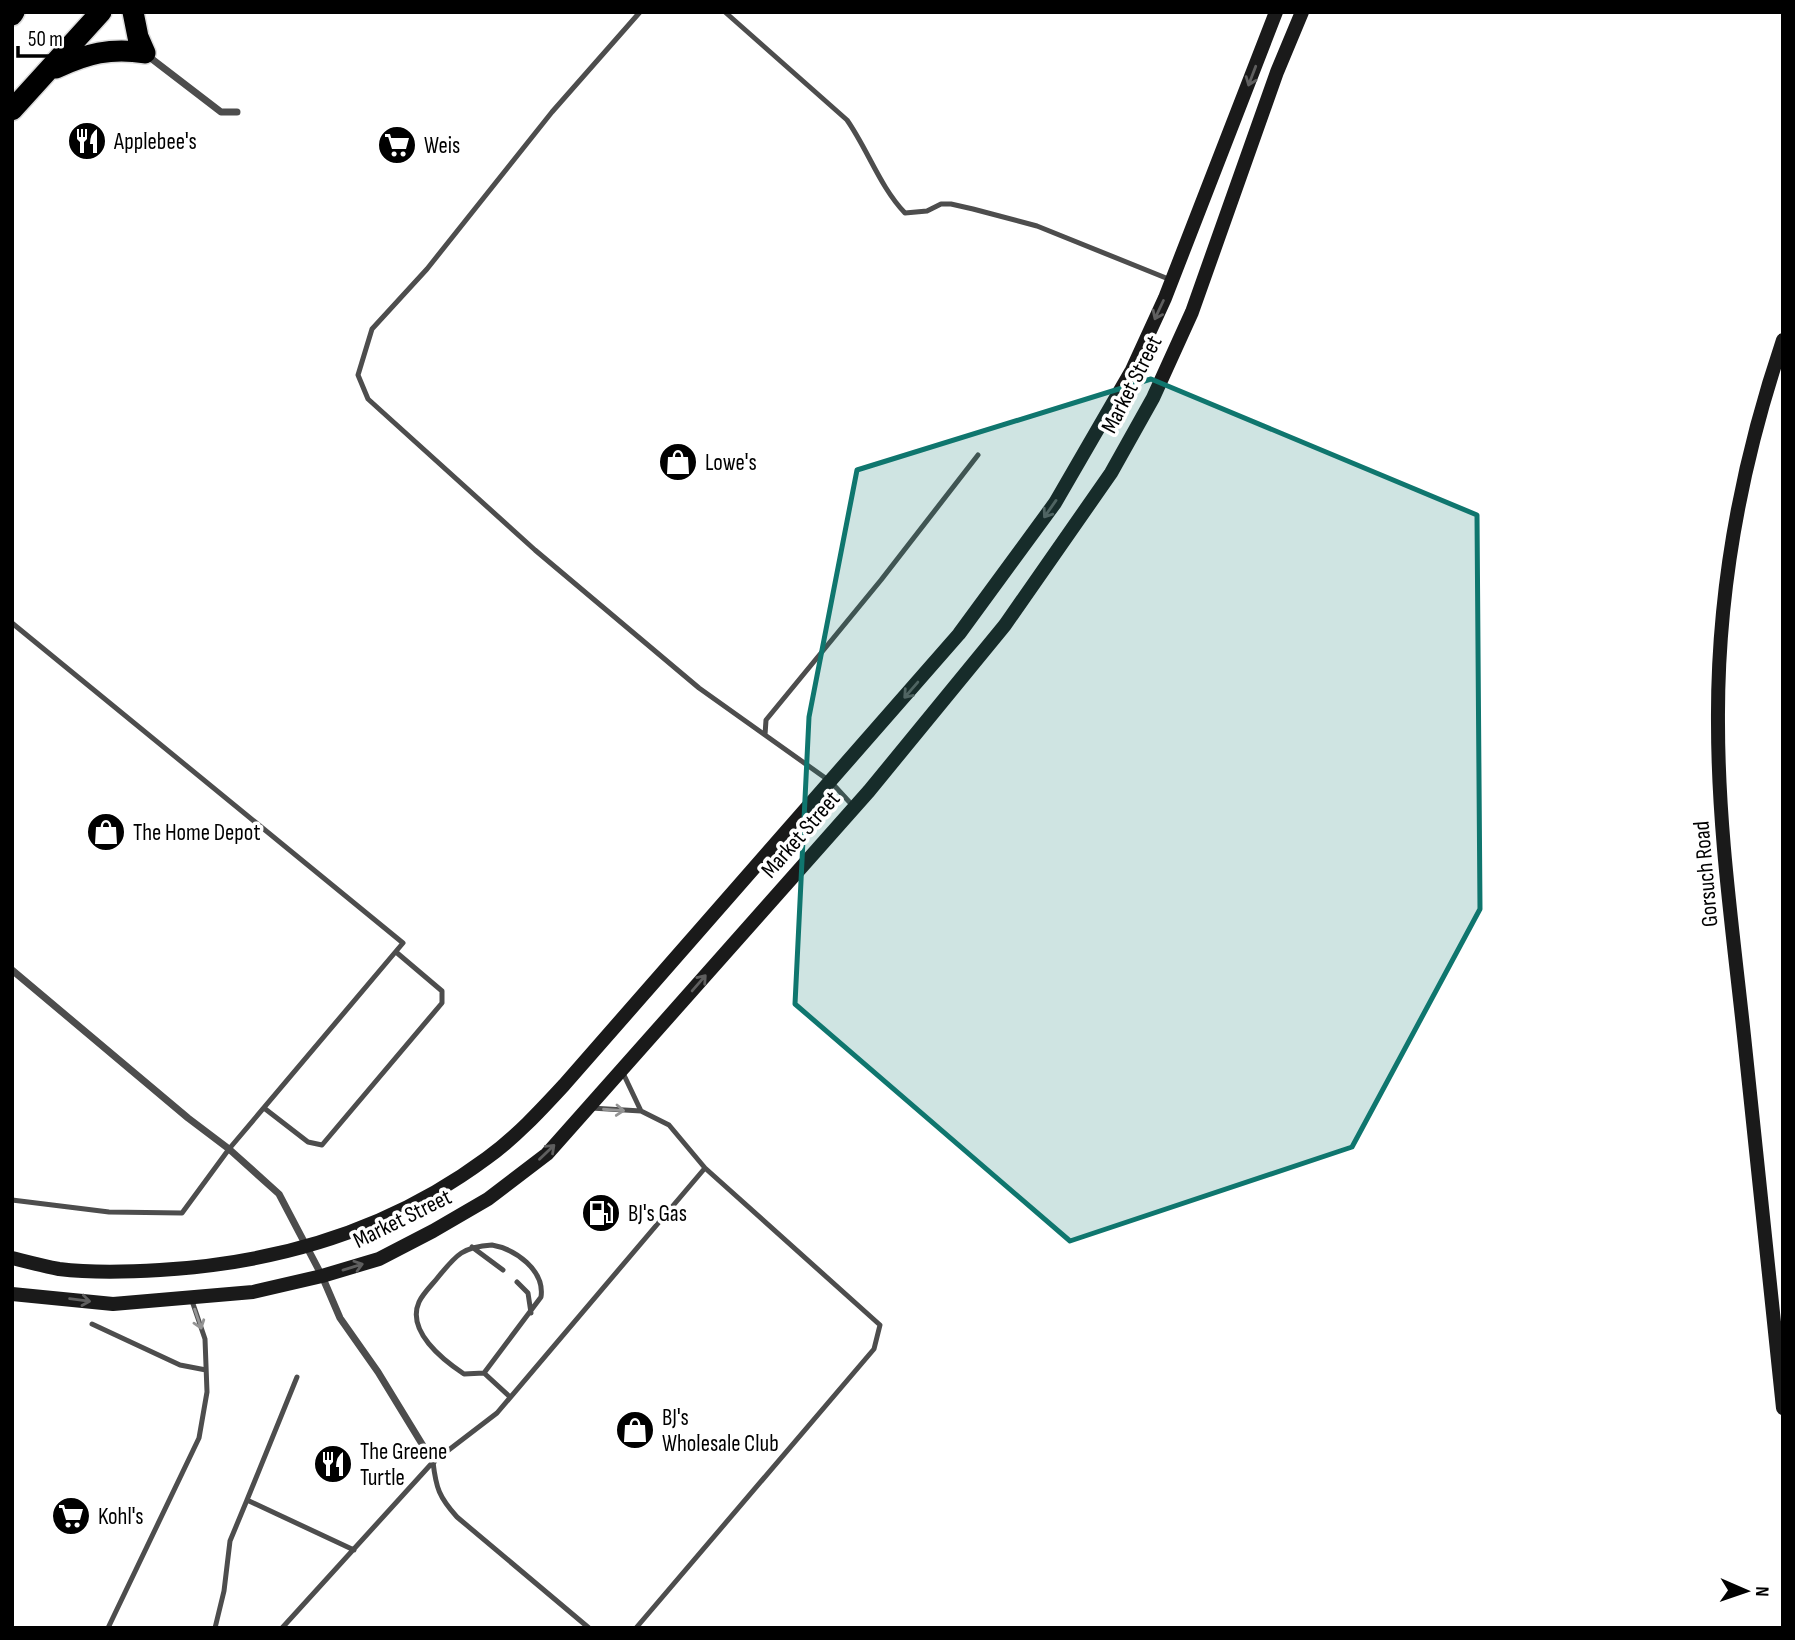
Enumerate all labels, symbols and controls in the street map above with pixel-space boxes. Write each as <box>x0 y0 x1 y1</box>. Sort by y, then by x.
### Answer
scale bar <box>18 14 149 58</box>
text: 50 m <box>28 27 63 52</box>
one-way arrow <box>1244 64 1257 86</box>
restaurant icon: Applebee's <box>66 120 108 162</box>
supermarket icon: Weis <box>376 124 418 166</box>
place label: Applebee's <box>113 128 197 156</box>
place label: Weis <box>424 132 460 160</box>
one-way arrow <box>1152 299 1166 320</box>
street label: Market Street <box>1095 331 1168 438</box>
shop icon: Lowe's <box>657 441 699 483</box>
place label: Lowe's <box>705 449 757 477</box>
one-way arrow <box>1043 499 1057 518</box>
one-way arrow <box>903 680 919 698</box>
street label: Market Street <box>755 786 846 884</box>
shop icon: The Home Depot <box>85 811 127 853</box>
place label: The Home Depot <box>133 819 260 847</box>
street label: Gorsuch Road <box>1687 820 1725 928</box>
one-way arrow <box>691 974 707 992</box>
one-way arrow <box>603 1104 625 1117</box>
one-way arrow <box>538 1144 556 1160</box>
street label: Market Street <box>349 1183 456 1255</box>
fuel station icon: BJ's Gas <box>580 1192 622 1234</box>
place label: BJ's Gas <box>628 1200 687 1228</box>
one-way arrow <box>341 1259 363 1272</box>
one-way arrow <box>68 1293 91 1306</box>
one-way arrow <box>193 1307 205 1329</box>
place label: BJ's Wholesale Club <box>662 1404 779 1458</box>
shop icon: BJ's Wholesale Club <box>614 1409 656 1451</box>
place label: The Greene Turtle <box>360 1438 447 1492</box>
restaurant icon: The Greene Turtle <box>312 1443 354 1485</box>
supermarket icon: Kohl's <box>50 1495 92 1537</box>
place label: Kohl's <box>98 1503 144 1531</box>
north arrow <box>1711 1556 1781 1626</box>
text: N <box>1750 1586 1773 1597</box>

